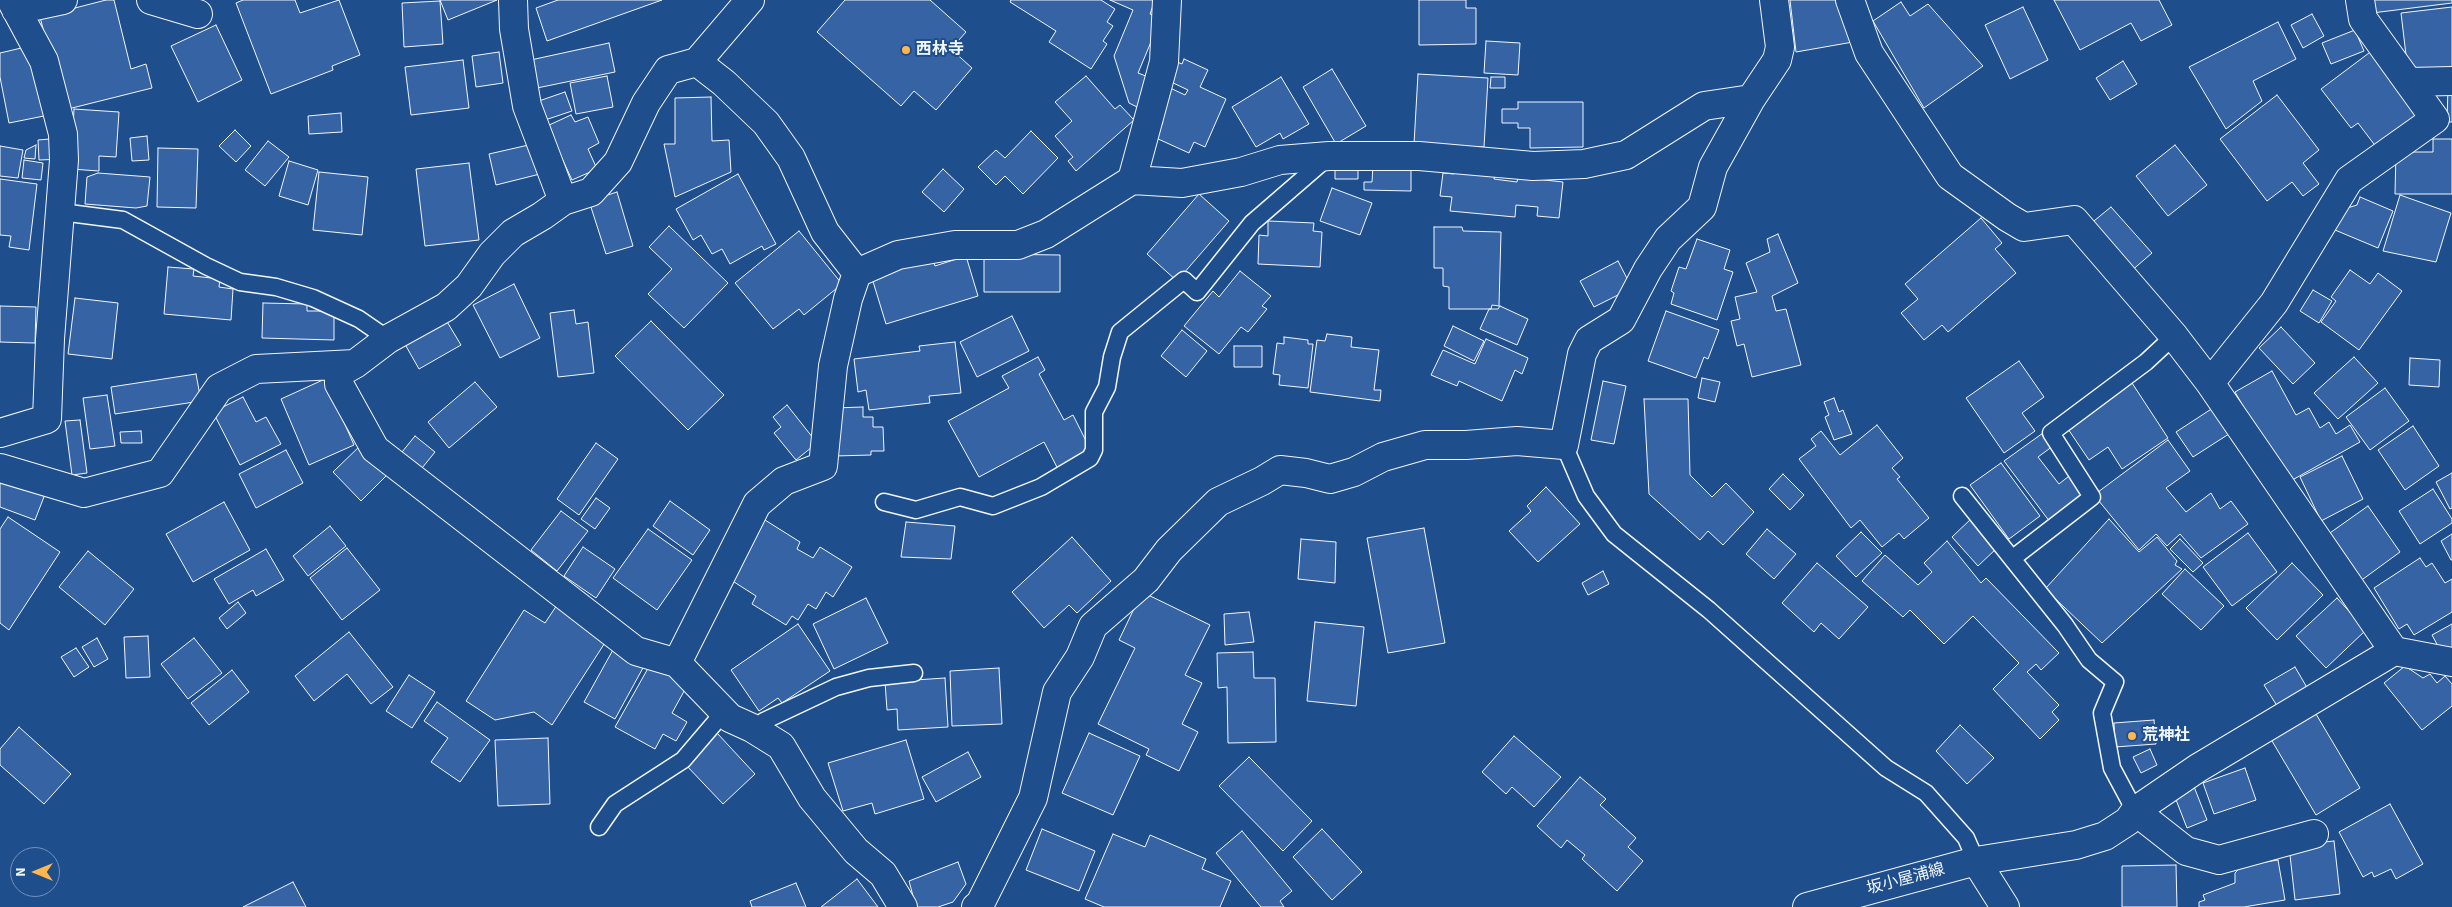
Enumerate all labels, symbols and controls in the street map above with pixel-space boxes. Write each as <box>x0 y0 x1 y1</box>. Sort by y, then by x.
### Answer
place label: 西林寺 <box>916 40 964 60</box>
marker: 西林寺 <box>900 44 912 56</box>
place label: 荒神社 <box>2142 726 2190 746</box>
marker: 荒神社 <box>2126 730 2138 742</box>
north arrow <box>10 847 60 897</box>
street label: 坂小屋浦線 <box>1865 860 1947 900</box>
text: N <box>11 867 31 877</box>

